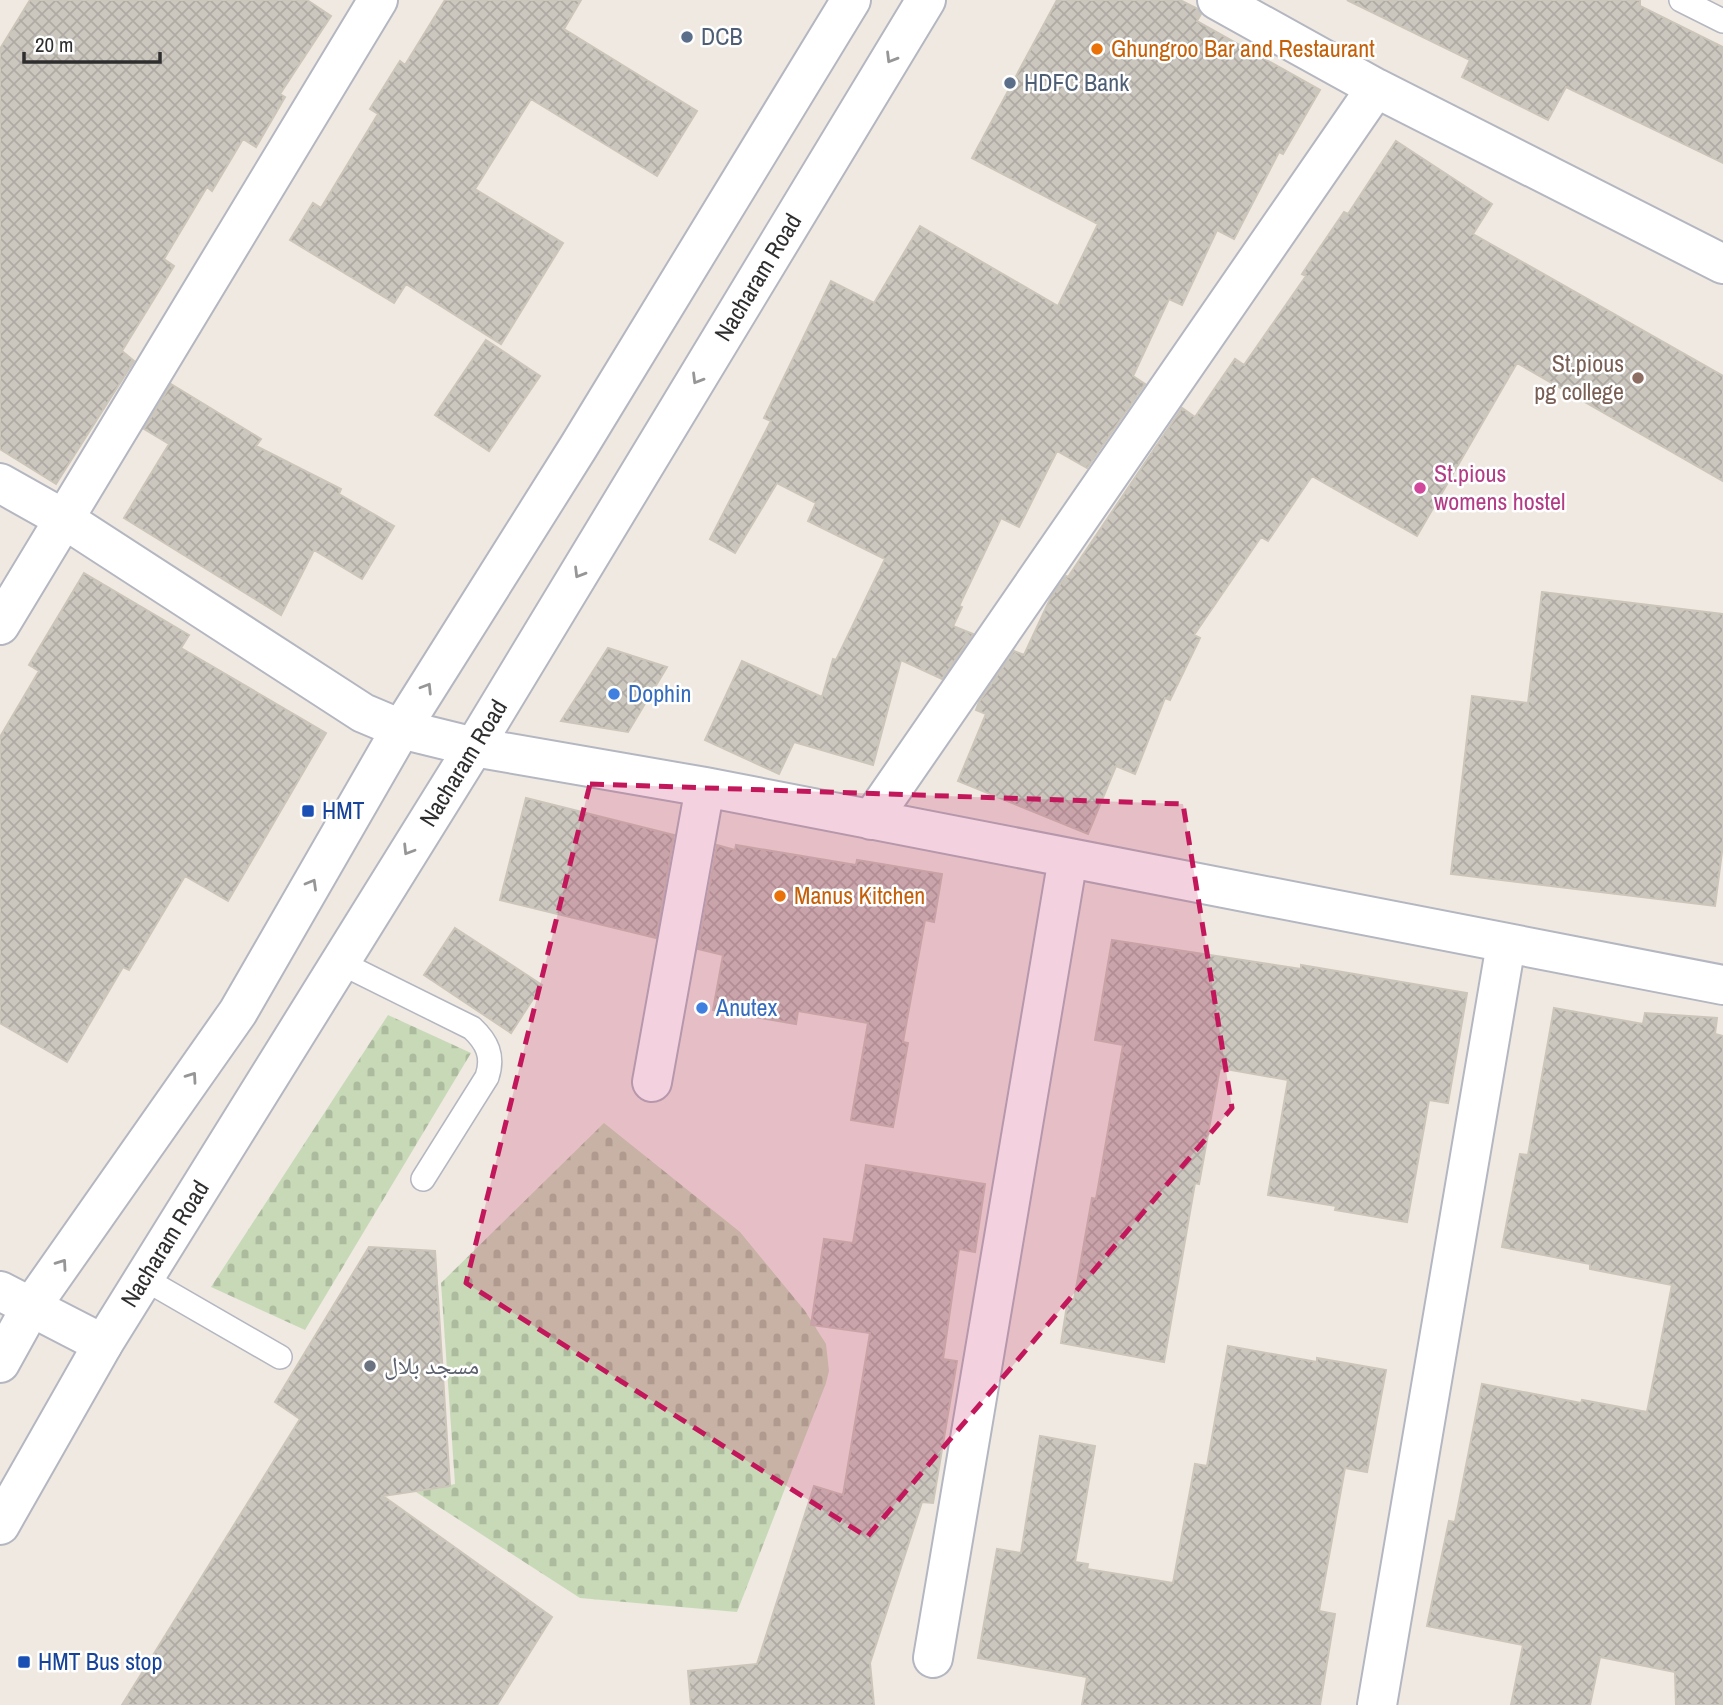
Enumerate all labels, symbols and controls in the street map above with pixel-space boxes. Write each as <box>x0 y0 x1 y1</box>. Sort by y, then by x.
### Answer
place label: DCB <box>701 20 743 52</box>
scale bar <box>24 21 161 65</box>
marker: DCB <box>679 29 695 45</box>
text: 20 m <box>35 30 73 59</box>
place label: Ghungroo Bar and Restaurant <box>1111 32 1375 64</box>
marker: Ghungroo Bar and Restaurant <box>1089 41 1105 57</box>
one-way arrow <box>886 51 899 64</box>
place label: HDFC Bank <box>1024 66 1129 98</box>
marker: HDFC Bank <box>1002 75 1018 91</box>
street label: Nacharam Road <box>706 207 808 347</box>
place label: St.pious pg college <box>1534 347 1624 407</box>
marker: St.pious pg college <box>1630 370 1646 386</box>
one-way arrow <box>692 371 705 384</box>
place label: St.pious womens hostel <box>1434 457 1565 517</box>
marker: St.pious womens hostel <box>1412 480 1428 496</box>
one-way arrow <box>574 566 587 579</box>
place label: Dophin <box>628 677 691 709</box>
one-way arrow <box>419 682 432 695</box>
marker: Dophin <box>606 686 622 702</box>
street label: Nacharam Road <box>412 693 514 832</box>
place label: HMT <box>322 794 365 826</box>
marker: HMT <box>300 803 316 819</box>
one-way arrow <box>403 843 416 856</box>
one-way arrow <box>304 879 317 891</box>
place label: Manus Kitchen <box>794 879 925 911</box>
marker: Manus Kitchen <box>772 888 788 904</box>
place label: Anutex <box>715 991 777 1023</box>
marker: Anutex <box>694 1000 710 1016</box>
one-way arrow <box>184 1072 196 1085</box>
street label: Nacharam Road <box>113 1174 216 1313</box>
one-way arrow <box>54 1259 66 1272</box>
place label: مسجد بلال <box>384 1349 479 1381</box>
marker: مسجد بلال <box>362 1358 378 1374</box>
place label: HMT Bus stop <box>38 1645 162 1677</box>
marker: HMT Bus stop <box>16 1654 32 1670</box>

